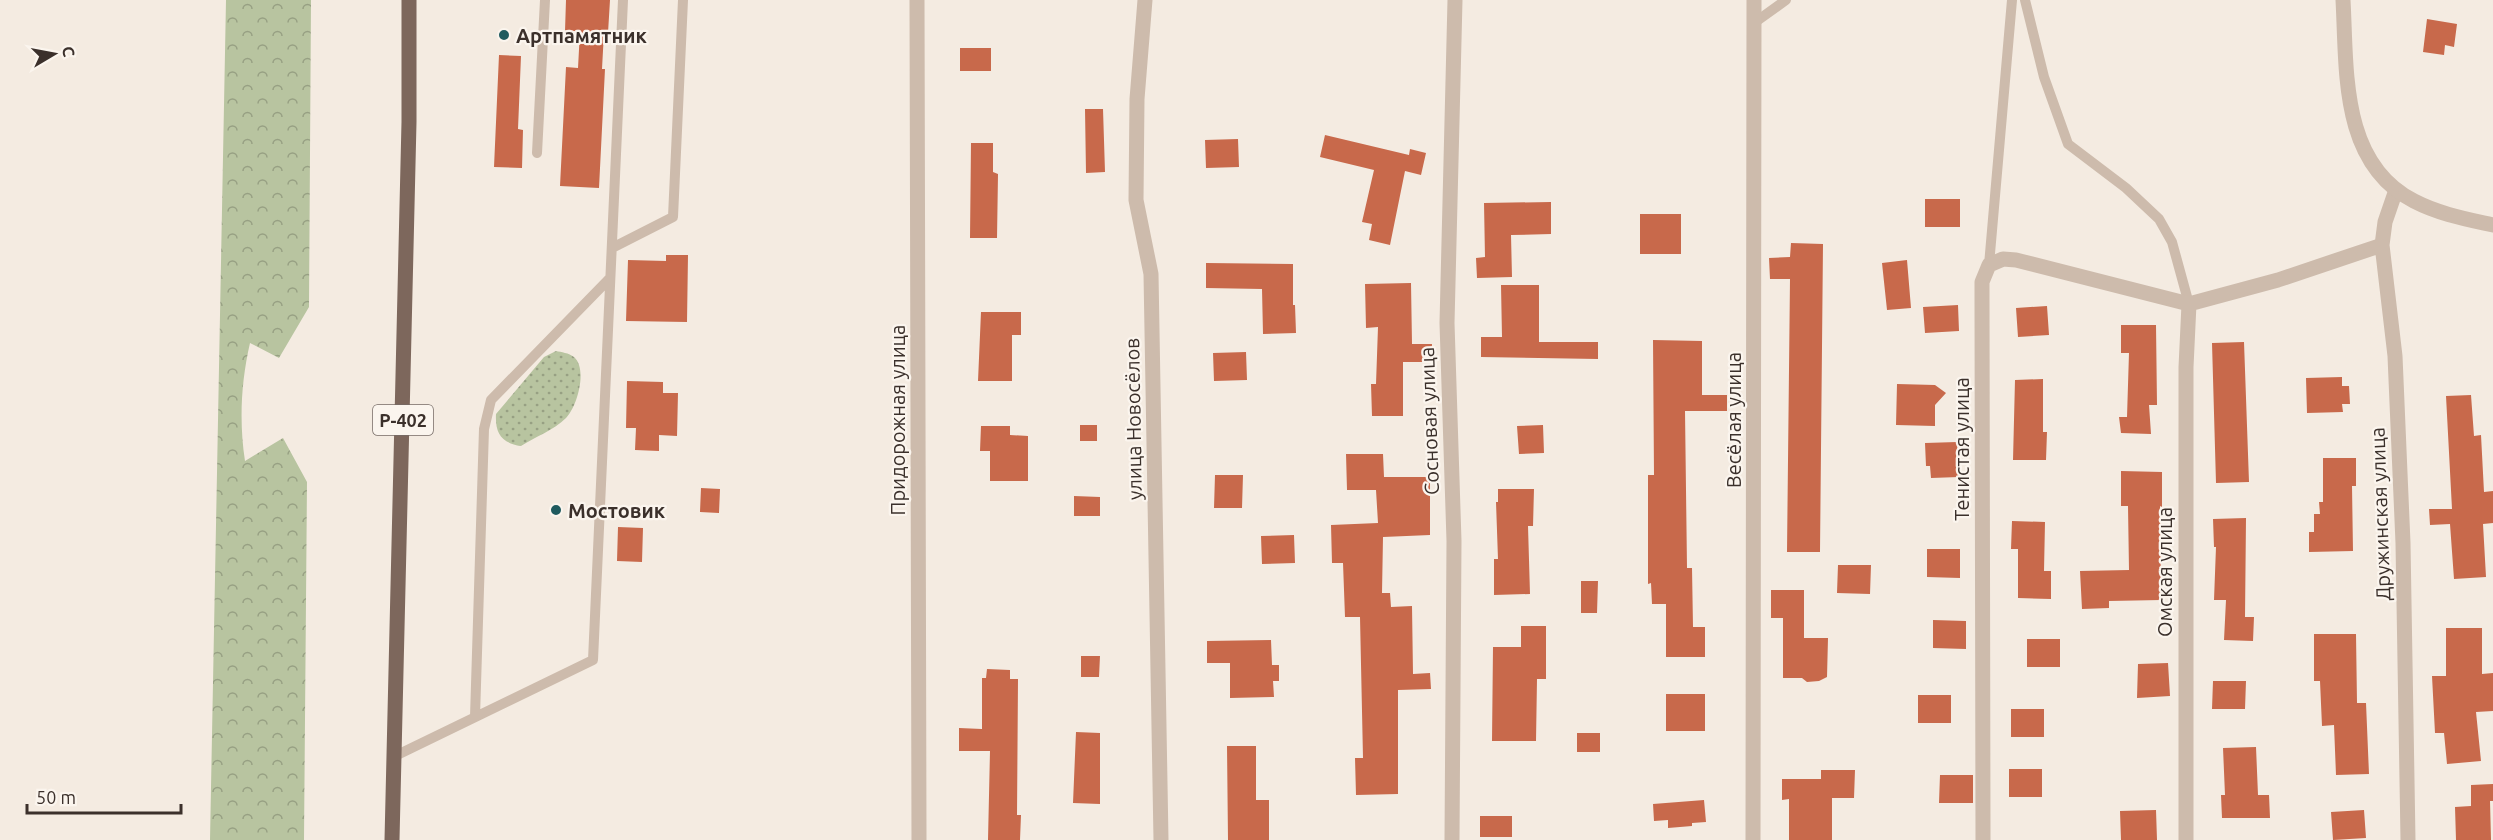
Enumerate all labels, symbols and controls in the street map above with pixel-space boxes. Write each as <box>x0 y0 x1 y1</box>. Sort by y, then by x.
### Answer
north arrow <box>24 24 84 84</box>
place label: Артпамятник <box>516 24 647 47</box>
marker: Артпамятник <box>497 28 511 42</box>
text: С <box>59 45 79 58</box>
street label: Придорожная улица <box>886 325 909 515</box>
street label: улица Новосёлов <box>1120 338 1146 500</box>
street label: Сосновая улица <box>1415 347 1443 495</box>
street label: Весёлая улица <box>1722 352 1745 488</box>
street label: Тенистая улица <box>1950 377 1973 521</box>
road number: Р-402 <box>373 405 433 435</box>
street label: Дружинская улица <box>2365 427 2395 601</box>
place label: Мостовик <box>568 499 666 522</box>
marker: Мостовик <box>549 503 563 517</box>
street label: Омская улица <box>2153 507 2176 637</box>
scale bar <box>27 777 182 815</box>
text: 50 m <box>36 787 76 807</box>

